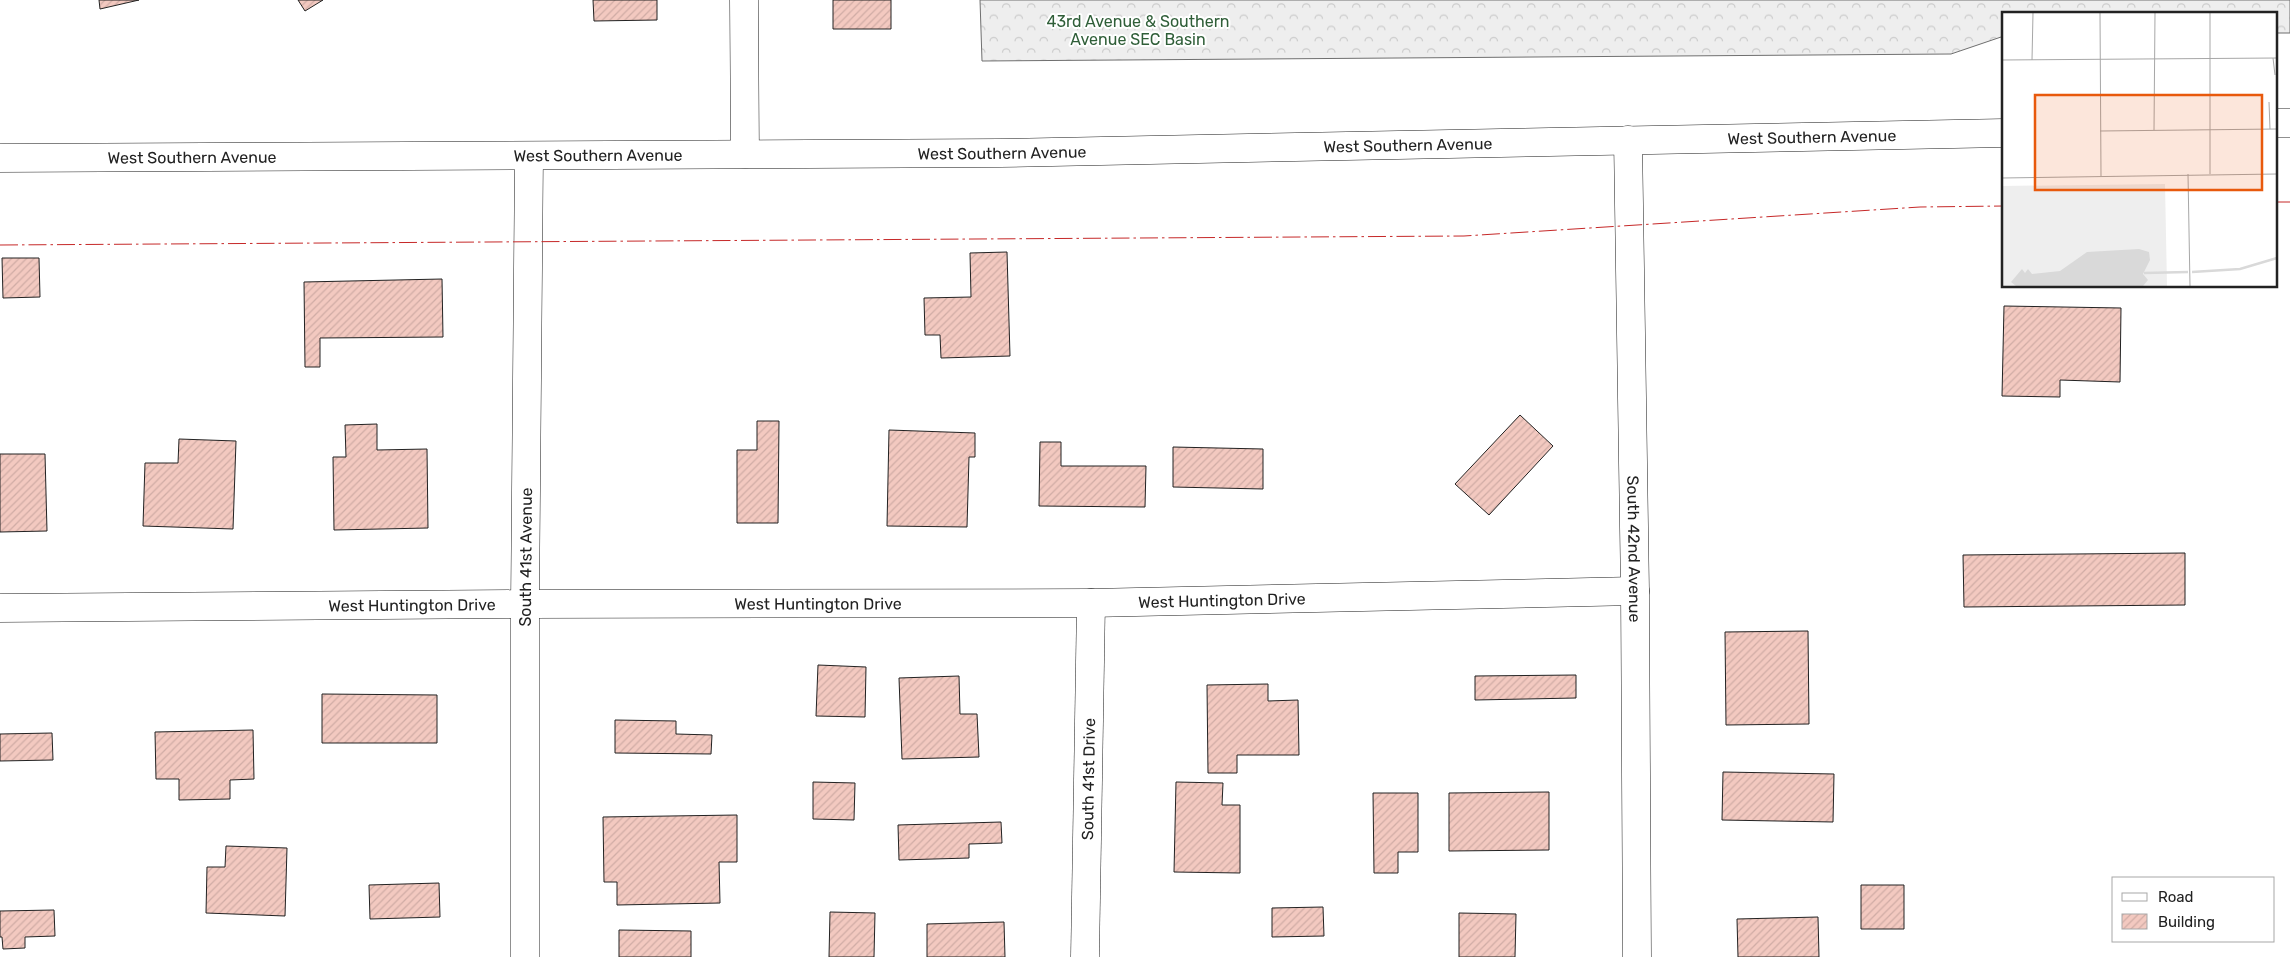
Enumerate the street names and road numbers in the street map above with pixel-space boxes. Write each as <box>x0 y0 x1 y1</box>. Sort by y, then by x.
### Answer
street label: West Southern Avenue <box>1727 126 1897 149</box>
street label: West Southern Avenue <box>1323 134 1493 157</box>
street label: West Southern Avenue <box>917 142 1087 163</box>
street label: West Southern Avenue <box>513 146 683 165</box>
street label: West Southern Avenue <box>107 148 277 167</box>
street label: South 42nd Avenue <box>1623 475 1644 622</box>
street label: South 41st Avenue <box>516 487 536 627</box>
street label: West Huntington Drive <box>1138 589 1306 612</box>
street label: West Huntington Drive <box>734 594 902 614</box>
street label: West Huntington Drive <box>328 595 496 615</box>
street label: South 41st Drive <box>1078 718 1099 840</box>

